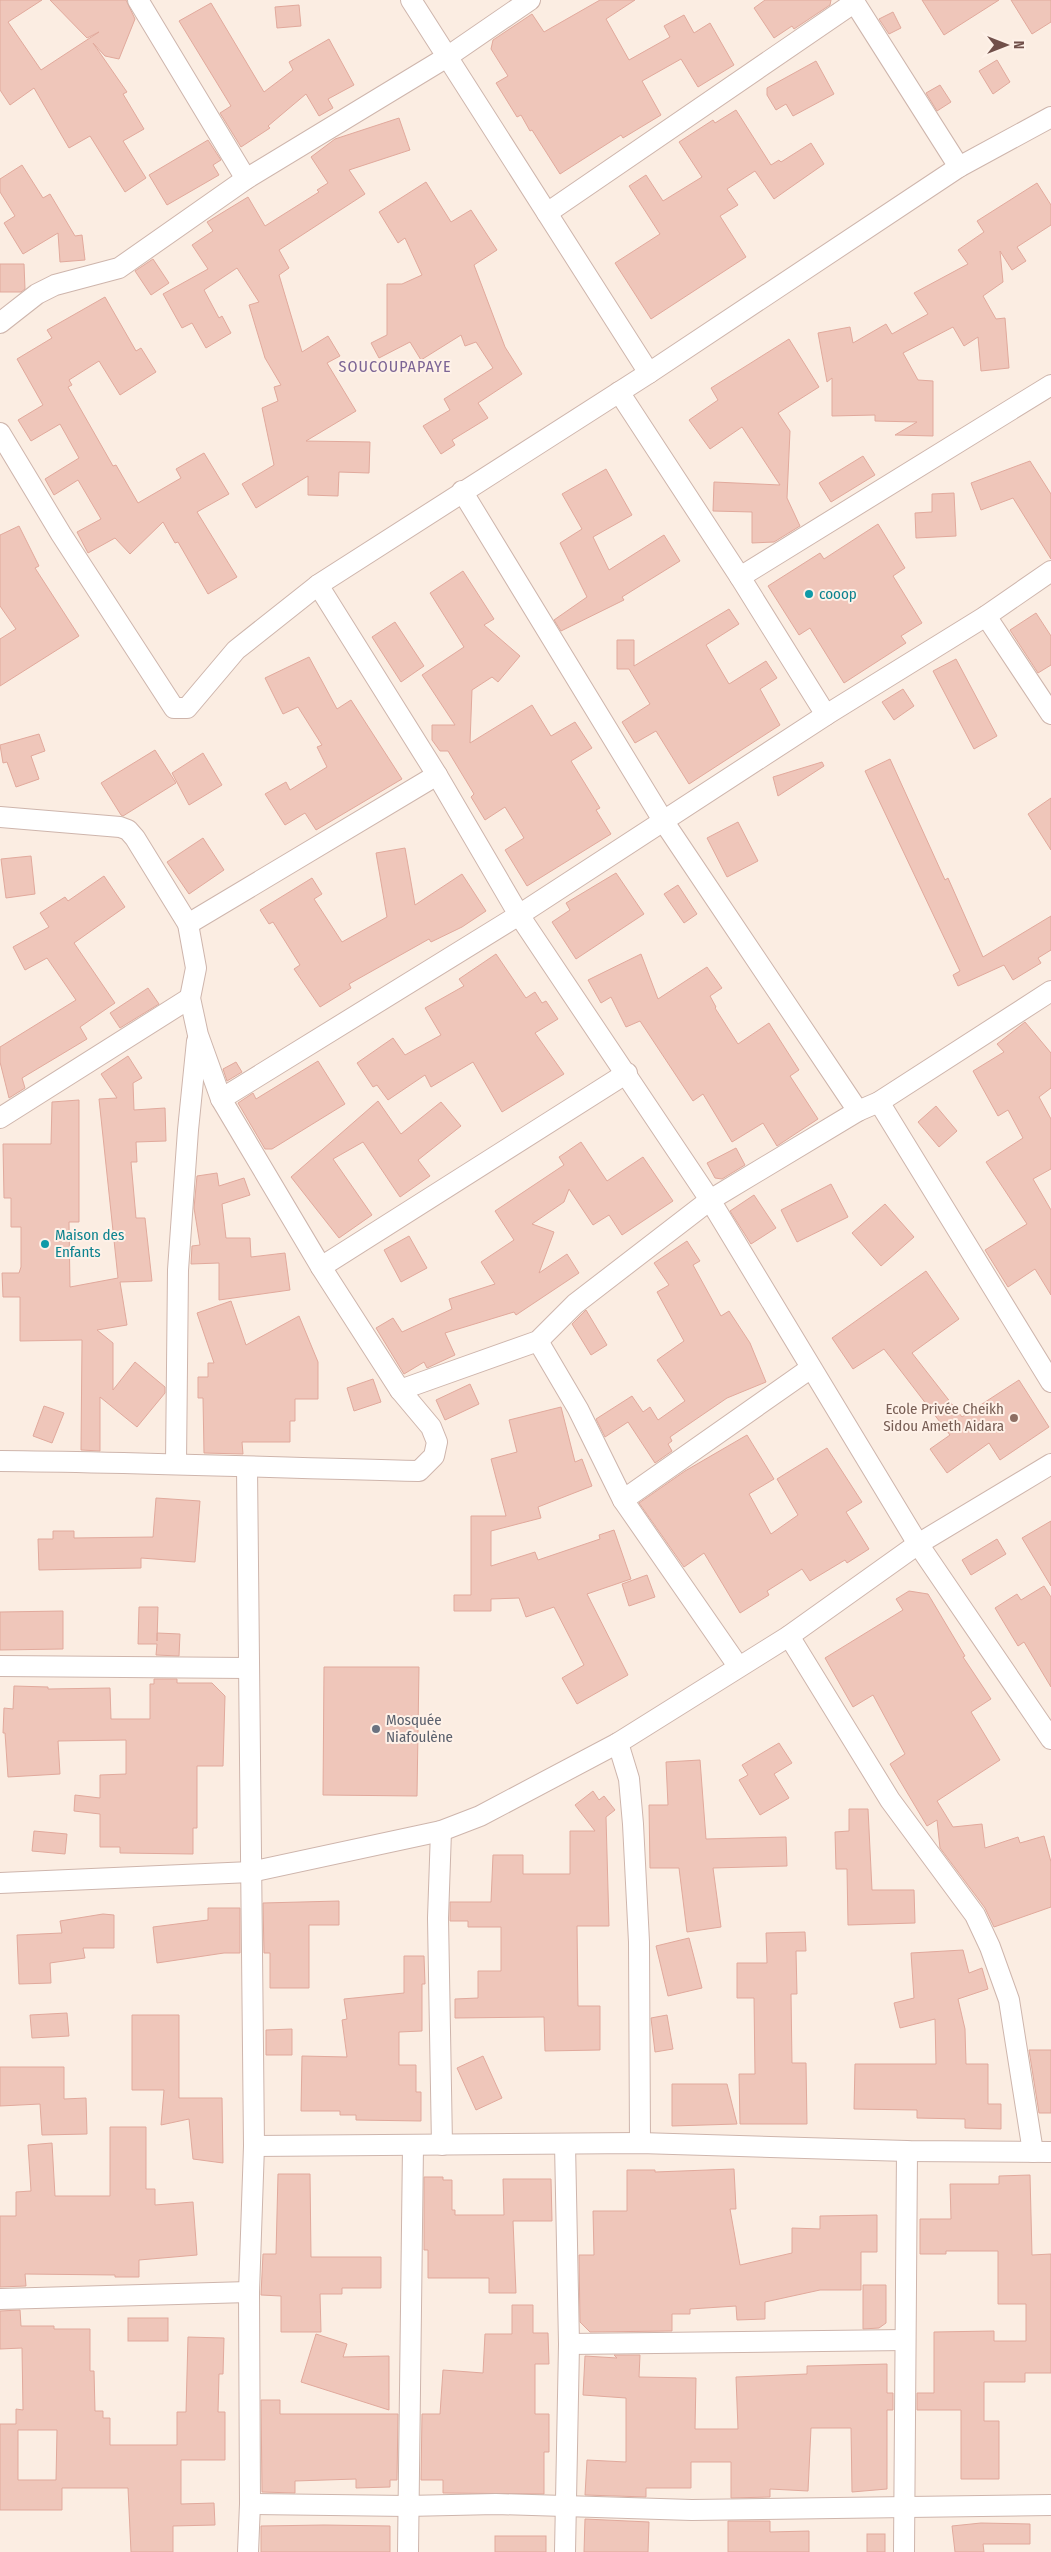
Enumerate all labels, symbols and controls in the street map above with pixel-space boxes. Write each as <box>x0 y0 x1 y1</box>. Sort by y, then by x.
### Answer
north arrow <box>981 20 1031 70</box>
text: N <box>1010 41 1027 49</box>
district label: SOUCOUPAPAYE <box>339 357 452 376</box>
place label: cooop <box>819 585 857 603</box>
marker: cooop <box>803 588 815 600</box>
place label: Maison des Enfants <box>55 1226 124 1261</box>
marker: Maison des Enfants <box>39 1238 51 1250</box>
place label: Ecole Privée Cheikh Sidou Ameth Aidara <box>883 1400 1004 1435</box>
marker: Ecole Privée Cheikh Sidou Ameth Aidara <box>1008 1412 1020 1424</box>
place label: Mosquée Niafoulène <box>386 1711 453 1746</box>
marker: Mosquée Niafoulène <box>370 1723 382 1735</box>

